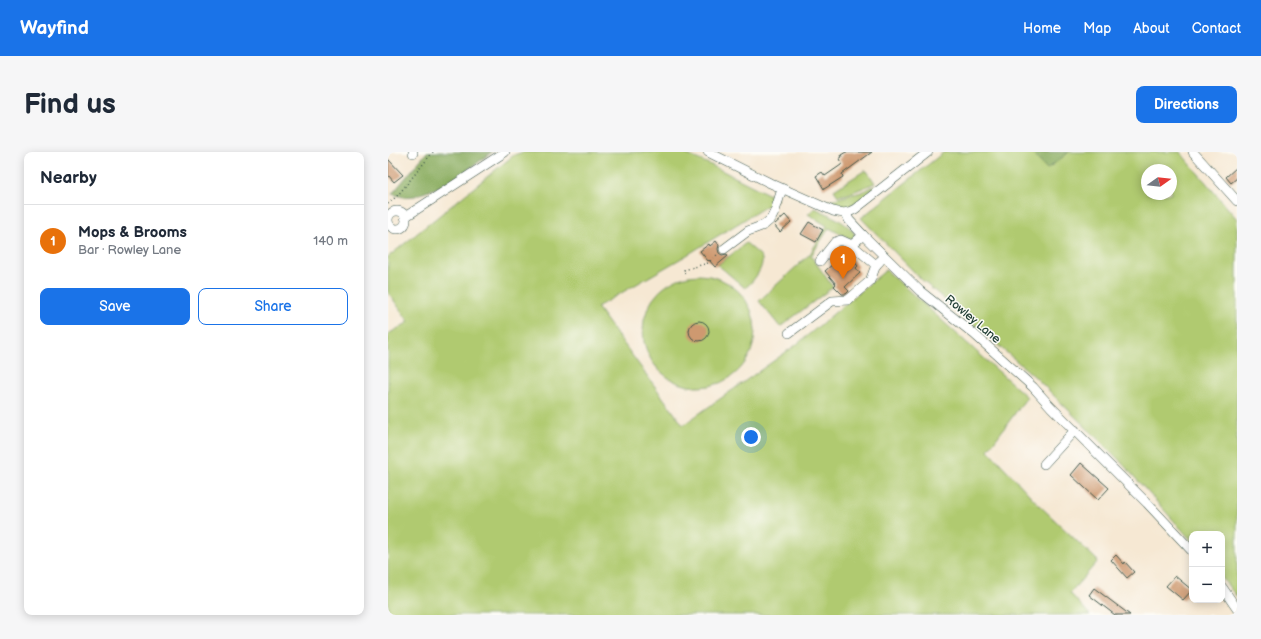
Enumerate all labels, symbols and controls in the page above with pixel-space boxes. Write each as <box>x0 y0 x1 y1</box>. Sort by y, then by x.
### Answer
text: Wayfind <box>20 17 89 40</box>
text: Home <box>1023 20 1061 37</box>
text: Map <box>1083 20 1111 37</box>
text: About <box>1133 20 1170 37</box>
text: Contact <box>1192 20 1241 37</box>
button: Directions <box>1136 86 1237 123</box>
text: Find us <box>24 88 116 121</box>
north arrow <box>1141 164 1177 200</box>
text: Nearby <box>40 168 97 188</box>
text: Mops & Brooms <box>78 223 187 242</box>
text: 1 <box>50 233 56 249</box>
text: 140 m <box>313 233 348 249</box>
text: Bar · Rowley Lane <box>78 242 181 258</box>
pin: 1 <box>830 246 856 279</box>
button: Save <box>40 288 190 325</box>
button: Share <box>198 288 348 325</box>
street label: Rowley Lane <box>942 292 1004 347</box>
your location <box>741 427 761 447</box>
map controls <box>1189 531 1225 603</box>
button: + <box>1189 531 1225 567</box>
button: − <box>1189 567 1225 603</box>

